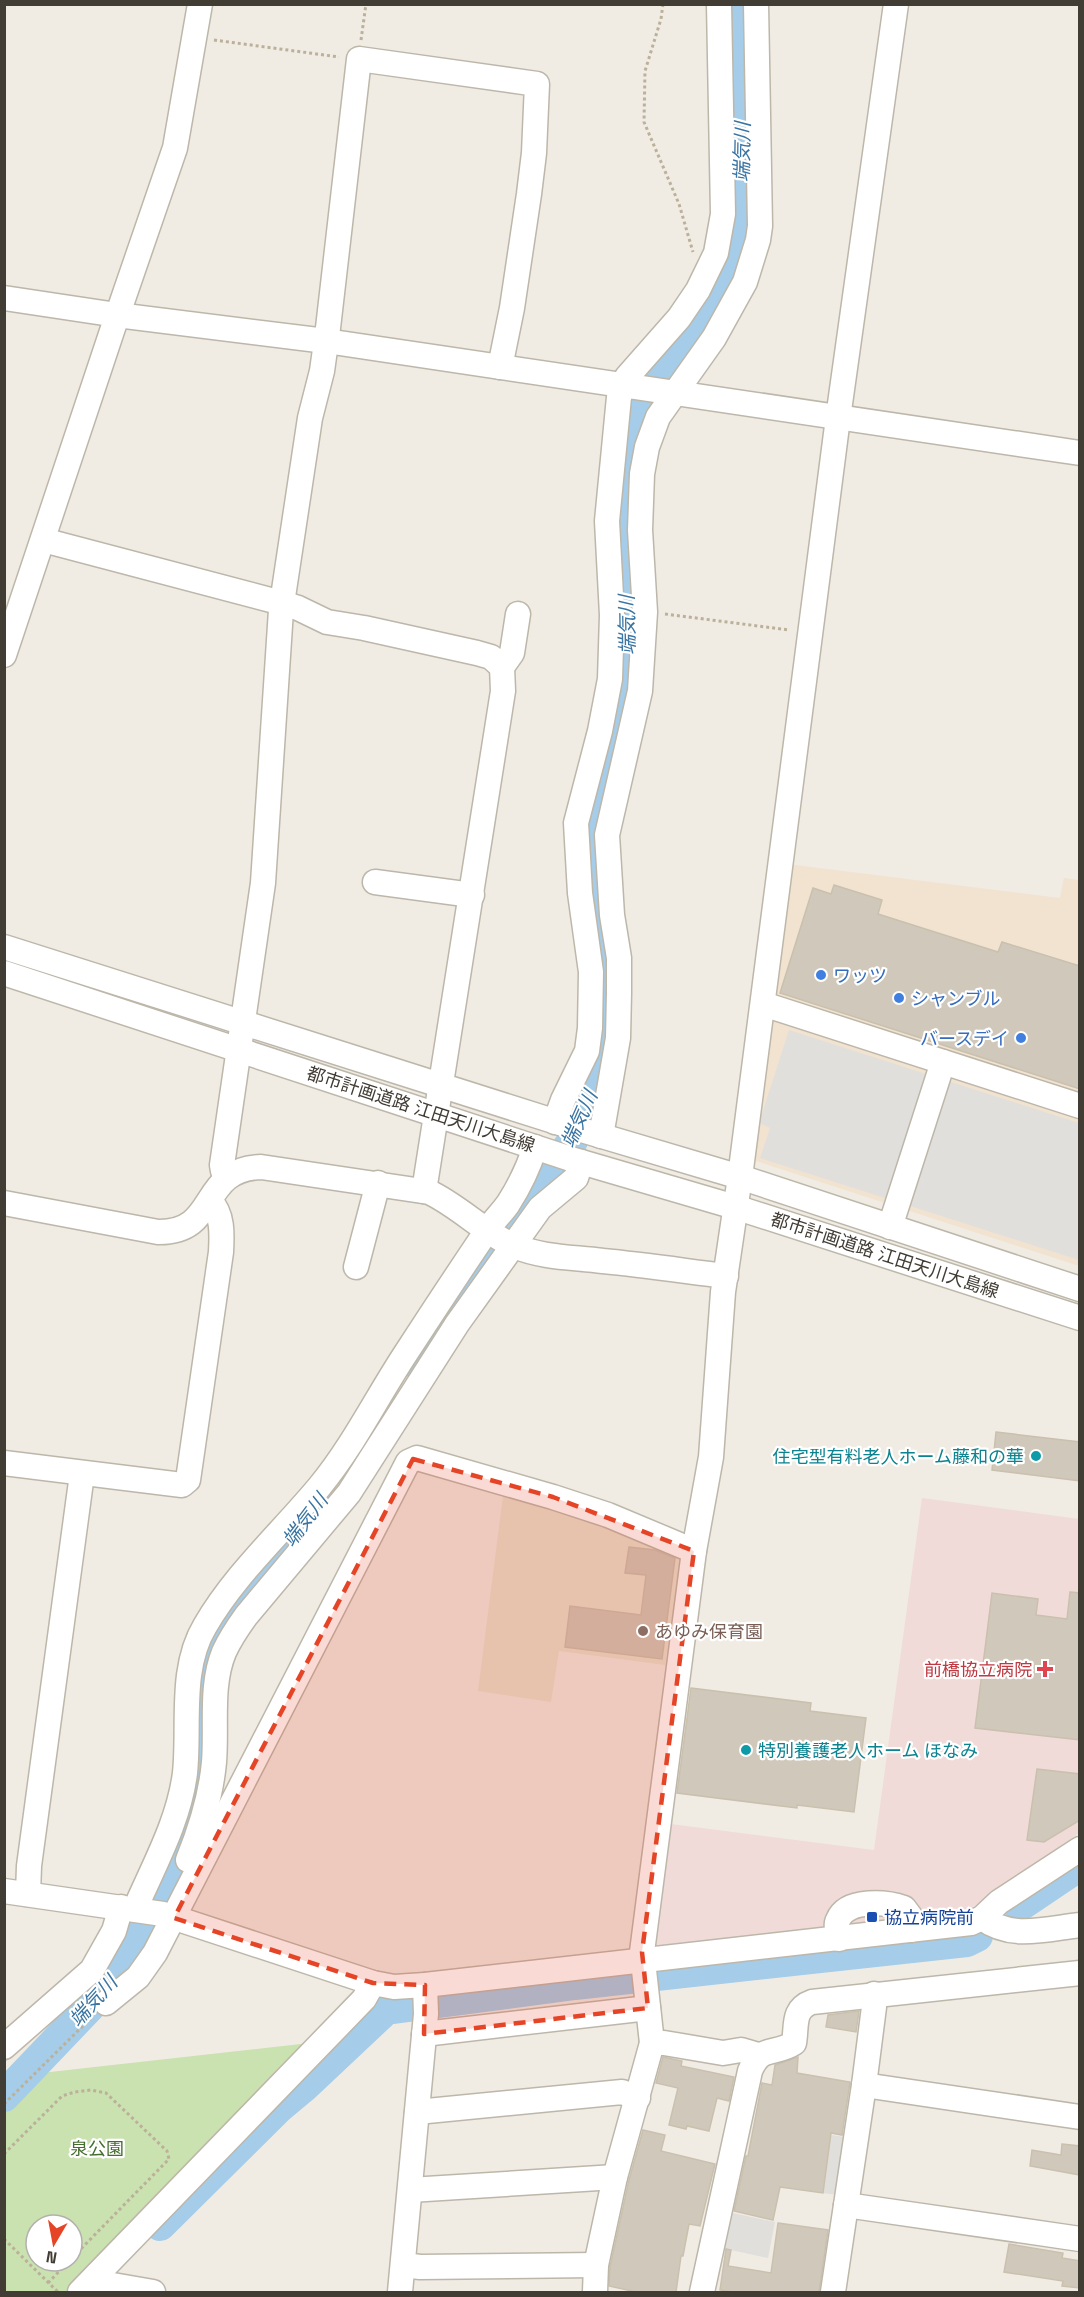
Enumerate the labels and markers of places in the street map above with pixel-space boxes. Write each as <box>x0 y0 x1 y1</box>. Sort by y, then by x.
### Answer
place label: ワッツ <box>833 964 887 987</box>
marker: ワッツ <box>814 968 828 982</box>
place label: シャンブル <box>911 987 1000 1010</box>
marker: シャンブル <box>892 991 906 1005</box>
place label: バースデイ <box>920 1027 1009 1050</box>
marker: バースデイ <box>1014 1031 1028 1045</box>
place label: 住宅型有料老人ホーム藤和の華 <box>773 1445 1024 1468</box>
marker: 住宅型有料老人ホーム藤和の華 <box>1029 1449 1043 1463</box>
place label: あゆみ保育園 <box>655 1620 763 1643</box>
marker: あゆみ保育園 <box>636 1624 650 1638</box>
place label: 前橋協立病院 <box>924 1658 1032 1681</box>
marker: 前橋協立病院 <box>1036 1660 1054 1678</box>
place label: 特別養護老人ホーム ほなみ <box>758 1739 978 1762</box>
marker: 特別養護老人ホーム ほなみ <box>739 1743 753 1757</box>
place label: 協立病院前 <box>884 1906 974 1929</box>
marker: 協立病院前 <box>865 1910 879 1924</box>

